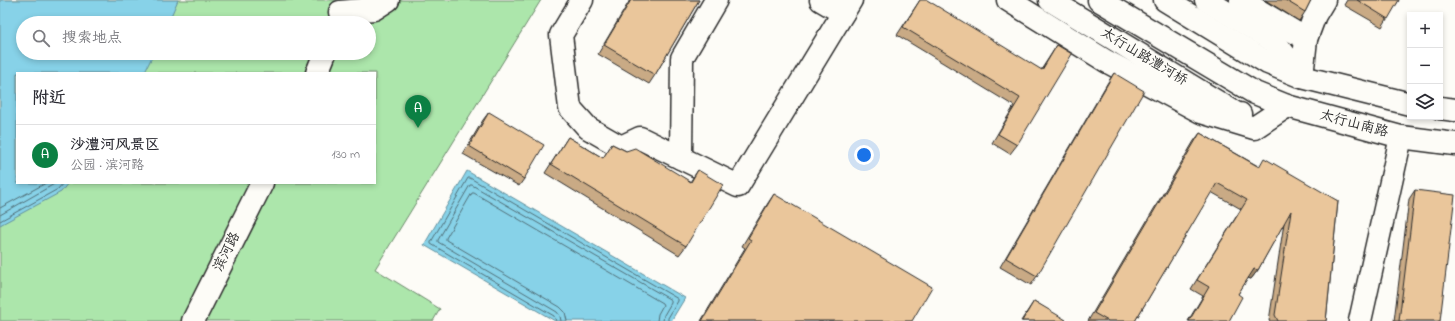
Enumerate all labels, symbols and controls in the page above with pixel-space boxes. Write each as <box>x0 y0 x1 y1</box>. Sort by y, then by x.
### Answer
map controls <box>1407 12 1443 120</box>
button: + <box>1407 12 1443 48</box>
search box <box>16 16 376 60</box>
street label: 太行山路澧河桥 <box>1097 23 1191 91</box>
icon: search <box>30 27 52 49</box>
text: 搜索地点 <box>62 27 122 49</box>
button: − <box>1407 48 1443 84</box>
button: layers <box>1407 84 1443 120</box>
text: 附近 <box>32 86 66 111</box>
pin: A <box>405 95 431 128</box>
street label: 太行山南路 <box>1317 105 1391 143</box>
text: 沙澧河风景区 <box>70 134 160 156</box>
text: A <box>41 145 49 164</box>
text: 130 m <box>332 145 360 164</box>
your location <box>854 145 874 165</box>
text: 公园 · 滨河路 <box>70 156 144 175</box>
street label: 滨河路 <box>208 229 246 275</box>

